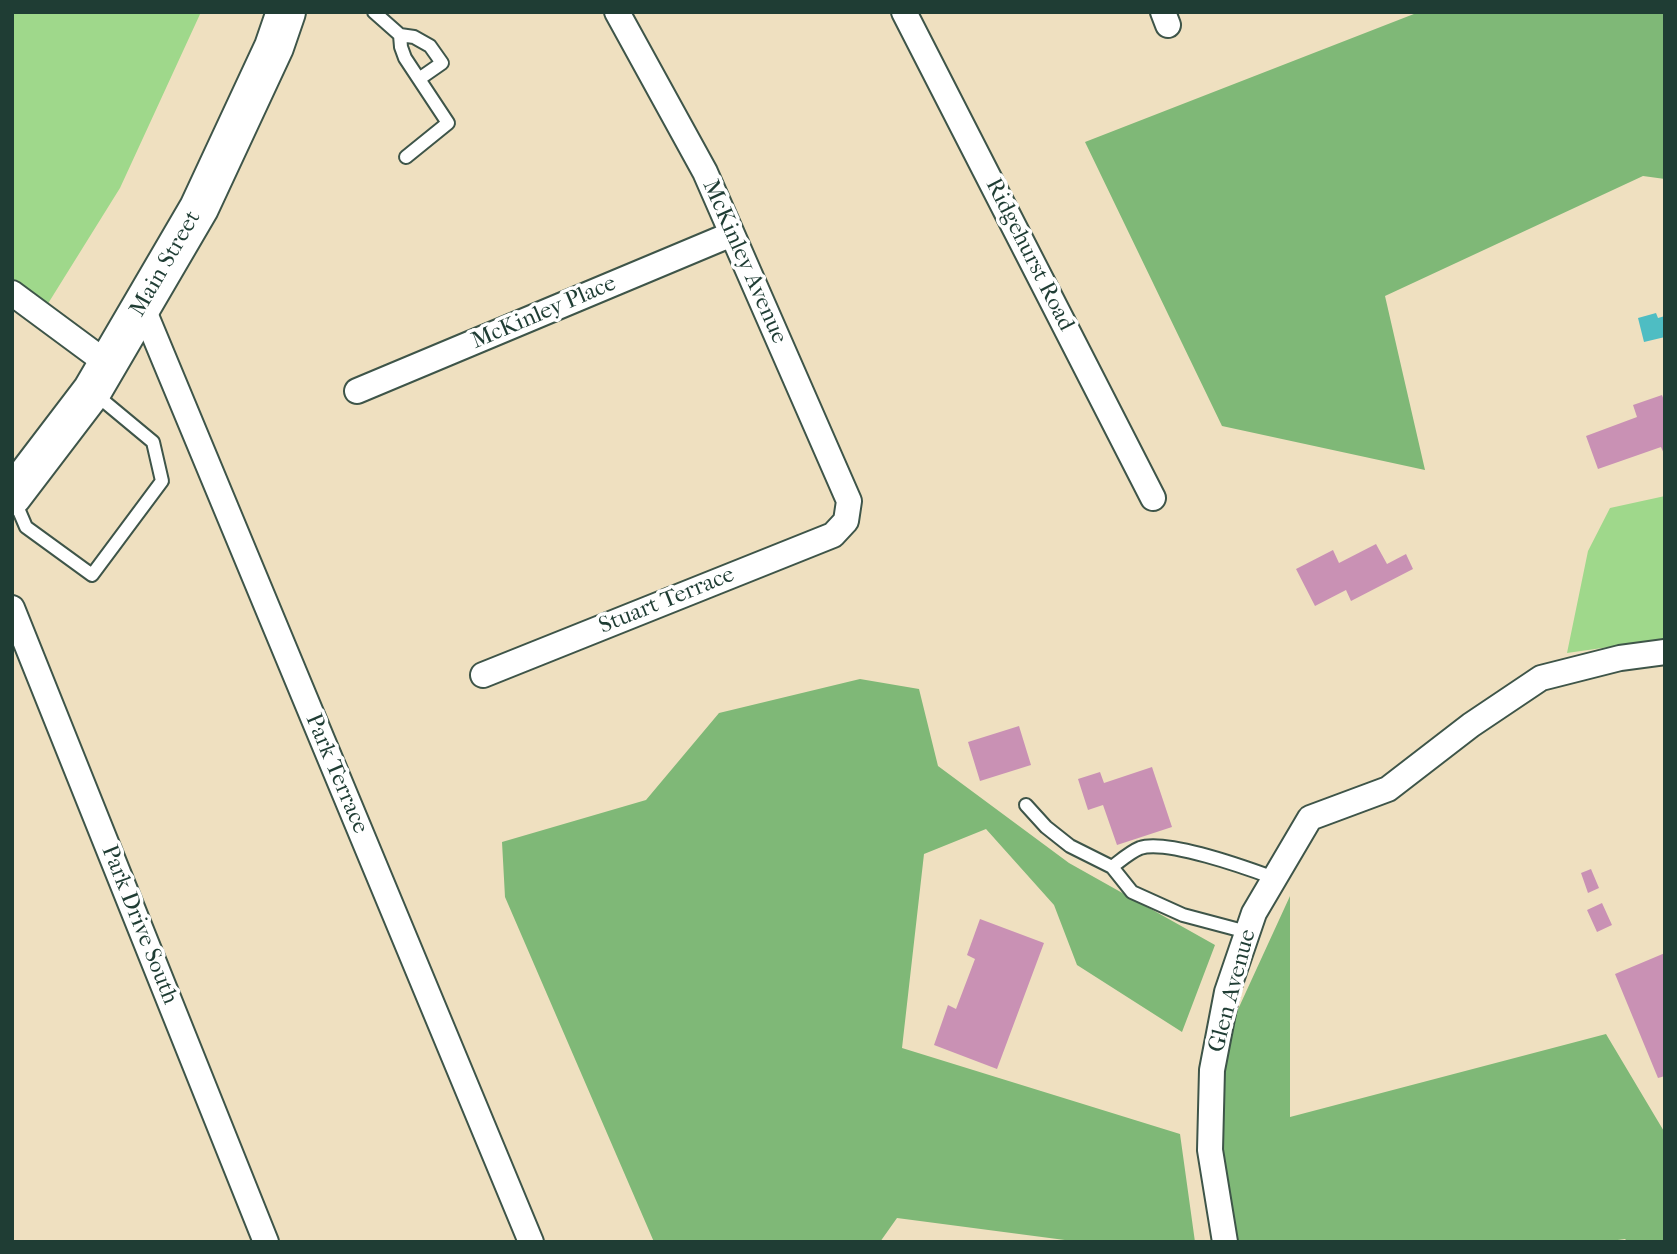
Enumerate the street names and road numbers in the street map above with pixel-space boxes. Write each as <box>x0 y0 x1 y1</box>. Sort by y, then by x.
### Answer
street label: Ridgehurst Road <box>979 174 1079 336</box>
street label: McKinley Avenue <box>696 176 792 348</box>
street label: Main Street <box>125 206 207 322</box>
street label: McKinley Place <box>468 270 620 356</box>
street label: Stuart Terrace <box>595 561 739 641</box>
street label: Park Terrace <box>298 710 374 838</box>
street label: Park Drive South <box>95 841 183 1009</box>
street label: Glen Avenue <box>1203 926 1263 1056</box>

